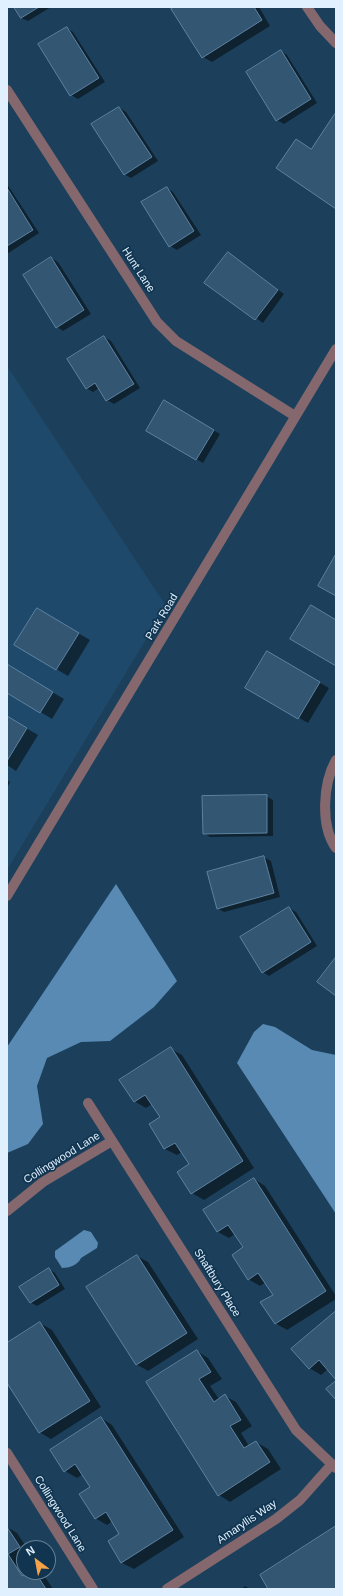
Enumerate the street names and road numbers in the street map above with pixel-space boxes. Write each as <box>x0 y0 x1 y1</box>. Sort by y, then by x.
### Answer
street label: Hunt Lane <box>119 245 157 295</box>
street label: Park Road <box>143 591 181 643</box>
street label: Collingwood Lane <box>21 1129 103 1187</box>
street label: Shaftbury Place <box>191 1247 243 1319</box>
street label: Collingwood Lane <box>31 1473 89 1555</box>
street label: Amaryllis Way <box>215 1497 279 1547</box>

